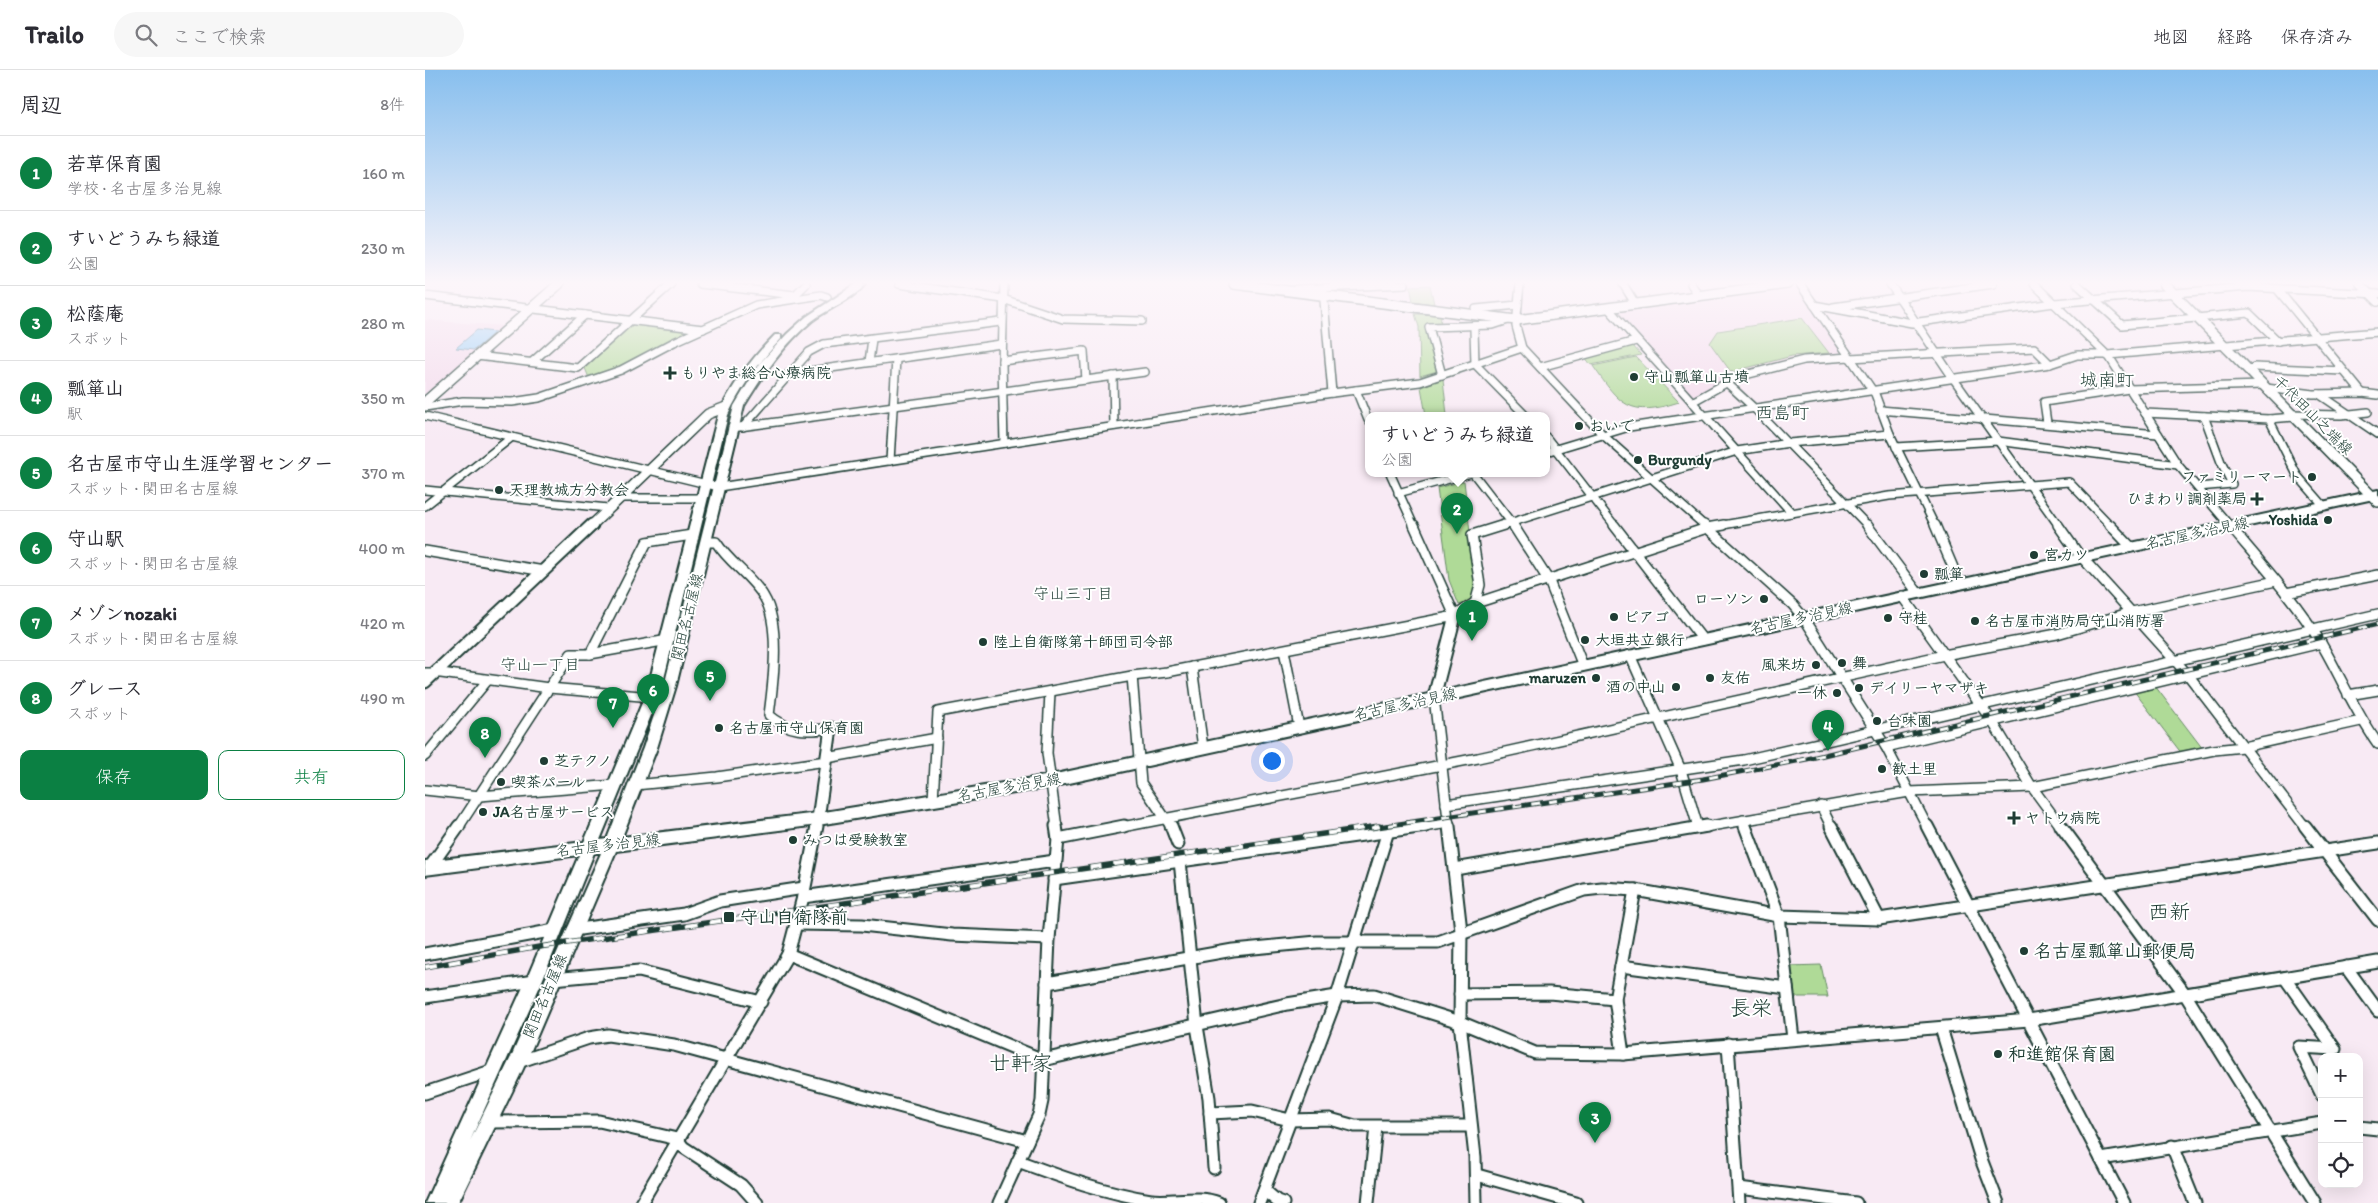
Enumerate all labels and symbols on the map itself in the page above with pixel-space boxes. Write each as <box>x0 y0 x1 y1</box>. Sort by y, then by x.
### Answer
place label: もりやま総合心療病院 <box>681 364 831 382</box>
marker: もりやま総合心療病院 <box>663 366 677 380</box>
place label: 守山瓢箪山古墳 <box>1644 368 1749 386</box>
district label: 城南町 <box>2080 369 2134 391</box>
marker: 守山瓢箪山古墳 <box>1628 371 1640 383</box>
street label: 千代田山之端線 <box>2270 372 2356 458</box>
district label: 西島町 <box>1755 402 1809 424</box>
place label: おいで <box>1589 417 1634 435</box>
marker: おいで <box>1573 420 1585 432</box>
place label: Burgundy <box>1648 451 1713 470</box>
marker: Burgundy <box>1632 454 1644 466</box>
place label: ファミリーマート <box>2181 468 2302 486</box>
marker: ファミリーマート <box>2306 471 2318 483</box>
place label: 天理教城方分教会 <box>509 481 629 499</box>
marker: 天理教城方分教会 <box>493 484 505 496</box>
place label: ひまわり調剤薬局 <box>2127 490 2247 508</box>
pin: 2 <box>1441 493 1473 534</box>
marker: ひまわり調剤薬局 <box>2251 493 2263 505</box>
place label: Yoshida <box>2268 511 2318 529</box>
street label: 名古屋多治見線 <box>2144 513 2250 553</box>
marker: Yoshida <box>2322 514 2334 526</box>
place label: 宮カツ <box>2044 546 2089 564</box>
marker: 宮カツ <box>2028 549 2040 561</box>
place label: 瓢箪 <box>1934 565 1964 583</box>
marker: 瓢箪 <box>1918 568 1930 580</box>
street label: 関田名古屋線 <box>667 571 707 663</box>
district label: 守山三丁目 <box>1033 584 1113 603</box>
place label: ローソン <box>1694 590 1754 608</box>
marker: ローソン <box>1758 593 1770 605</box>
street label: 名古屋多治見線 <box>1748 598 1854 638</box>
pin: 1 <box>1456 600 1488 641</box>
place label: ピアゴ <box>1624 608 1669 626</box>
place label: 守桂 <box>1898 609 1928 627</box>
marker: ピアゴ <box>1608 611 1620 623</box>
marker: 守桂 <box>1882 612 1894 624</box>
place label: 名古屋市消防局守山消防署 <box>1985 612 2165 630</box>
marker: 名古屋市消防局守山消防署 <box>1969 615 1981 627</box>
place label: 大垣共立銀行 <box>1595 631 1685 649</box>
place label: 陸上自衛隊第十師団司令部 <box>993 633 1173 651</box>
marker: 大垣共立銀行 <box>1579 634 1591 646</box>
marker: 陸上自衛隊第十師団司令部 <box>977 636 989 648</box>
place label: 舞 <box>1852 654 1867 672</box>
district label: 守山一丁目 <box>500 655 580 674</box>
place label: 風来坊 <box>1761 656 1806 674</box>
marker: 舞 <box>1836 657 1848 669</box>
marker: 風来坊 <box>1810 659 1822 671</box>
pin: 5 <box>694 660 726 701</box>
place label: maruzen <box>1528 669 1587 687</box>
place label: 友佑 <box>1720 669 1750 687</box>
marker: maruzen <box>1590 672 1602 684</box>
marker: 友佑 <box>1704 672 1716 684</box>
pin: 6 <box>637 674 669 715</box>
place label: 酒の中山 <box>1606 678 1666 696</box>
place label: デイリーヤマザキ <box>1869 679 1989 697</box>
marker: 酒の中山 <box>1670 681 1682 693</box>
marker: デイリーヤマザキ <box>1853 682 1865 694</box>
street label: 名古屋多治見線 <box>1352 684 1458 724</box>
place label: 一休 <box>1797 684 1827 702</box>
pin: 7 <box>597 687 629 728</box>
marker: 一休 <box>1831 687 1843 699</box>
pin: 4 <box>1812 710 1844 751</box>
place label: 台味園 <box>1887 712 1932 730</box>
marker: 台味園 <box>1871 715 1883 727</box>
pin: 8 <box>469 717 501 758</box>
place label: 名古屋市守山保育園 <box>729 719 864 737</box>
marker: 名古屋市守山保育園 <box>713 722 725 734</box>
your location <box>1259 748 1285 774</box>
place label: 芝テクノ <box>554 752 612 770</box>
marker: 芝テクノ <box>538 755 550 767</box>
place label: 歓土里 <box>1892 760 1937 778</box>
marker: 歓土里 <box>1876 763 1888 775</box>
street label: 名古屋多治見線 <box>956 769 1062 805</box>
place label: 喫茶パール <box>511 773 585 791</box>
marker: 喫茶パール <box>495 776 507 788</box>
place label: JA名古屋サービス <box>492 803 614 821</box>
marker: JA名古屋サービス <box>477 806 489 818</box>
place label: ヤトウ病院 <box>2025 809 2100 827</box>
marker: ヤトウ病院 <box>2007 811 2021 825</box>
street label: 名古屋多治見線 <box>555 830 661 860</box>
place label: みつは受験教室 <box>803 831 908 849</box>
marker: みつは受験教室 <box>787 834 799 846</box>
district label: 西新 <box>2148 899 2190 924</box>
place label: 守山自衛隊前 <box>740 906 848 928</box>
marker: 守山自衛隊前 <box>722 910 736 924</box>
place label: 名古屋瓢箪山郵便局 <box>2034 940 2196 962</box>
marker: 名古屋瓢箪山郵便局 <box>2018 945 2030 957</box>
street label: 関田名古屋線 <box>519 951 571 1041</box>
district label: 長栄 <box>1730 995 1772 1020</box>
place label: 和進館保育園 <box>2008 1043 2116 1065</box>
marker: 和進館保育園 <box>1992 1048 2004 1060</box>
district label: 廿軒家 <box>990 1050 1053 1075</box>
pin: 3 <box>1579 1102 1611 1143</box>

